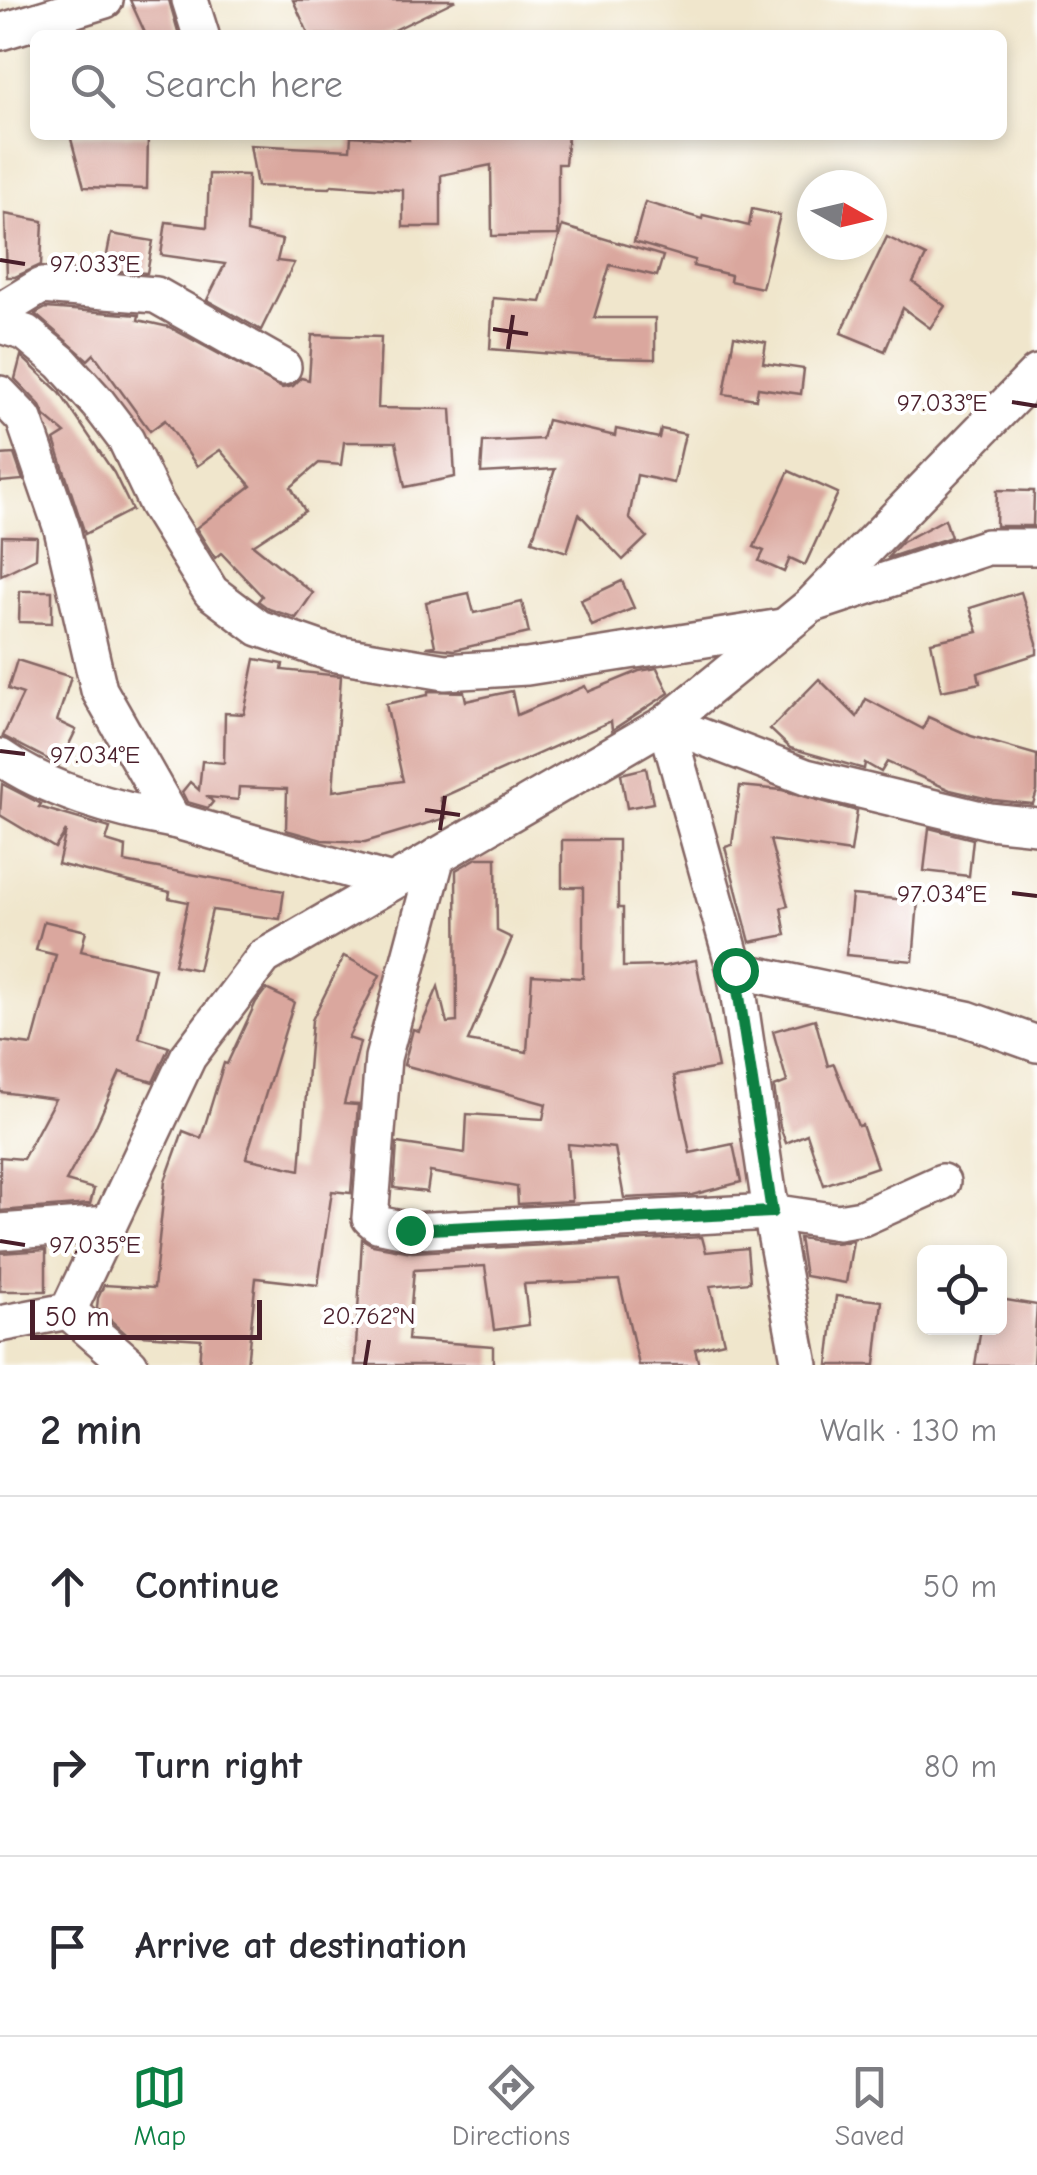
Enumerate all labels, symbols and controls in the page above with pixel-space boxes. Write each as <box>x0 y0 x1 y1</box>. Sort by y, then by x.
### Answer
search box <box>30 30 1007 140</box>
icon: search <box>65 58 120 113</box>
text: Search here <box>145 63 343 107</box>
north arrow <box>797 170 887 260</box>
text: 97.033°E <box>50 249 140 278</box>
text: 97.033°E <box>897 388 987 417</box>
text: 97.034°E <box>50 740 140 769</box>
text: 97.034°E <box>897 879 987 908</box>
route start <box>713 948 759 994</box>
route end <box>388 1208 434 1254</box>
text: 97.035°E <box>49 1230 141 1259</box>
map controls <box>917 1245 1007 1335</box>
button: locate <box>917 1245 1007 1335</box>
scale bar <box>30 1295 262 1340</box>
text: 50 m <box>45 1301 110 1333</box>
text: 20.762°N <box>322 1301 416 1330</box>
text: 2 min <box>40 1406 142 1455</box>
text: Walk · 130 m <box>820 1412 997 1449</box>
icon: ahead <box>40 1559 95 1614</box>
text: Continue <box>135 1564 279 1608</box>
text: 50 m <box>923 1568 997 1605</box>
icon: right <box>40 1739 95 1794</box>
text: Turn right <box>135 1744 302 1788</box>
text: 80 m <box>924 1748 997 1785</box>
icon: arrive <box>40 1919 95 1974</box>
text: Arrive at destination <box>135 1924 467 1968</box>
tab: Map <box>132 2060 187 2152</box>
tab: Directions <box>452 2060 570 2152</box>
tab: Saved <box>835 2060 905 2152</box>

